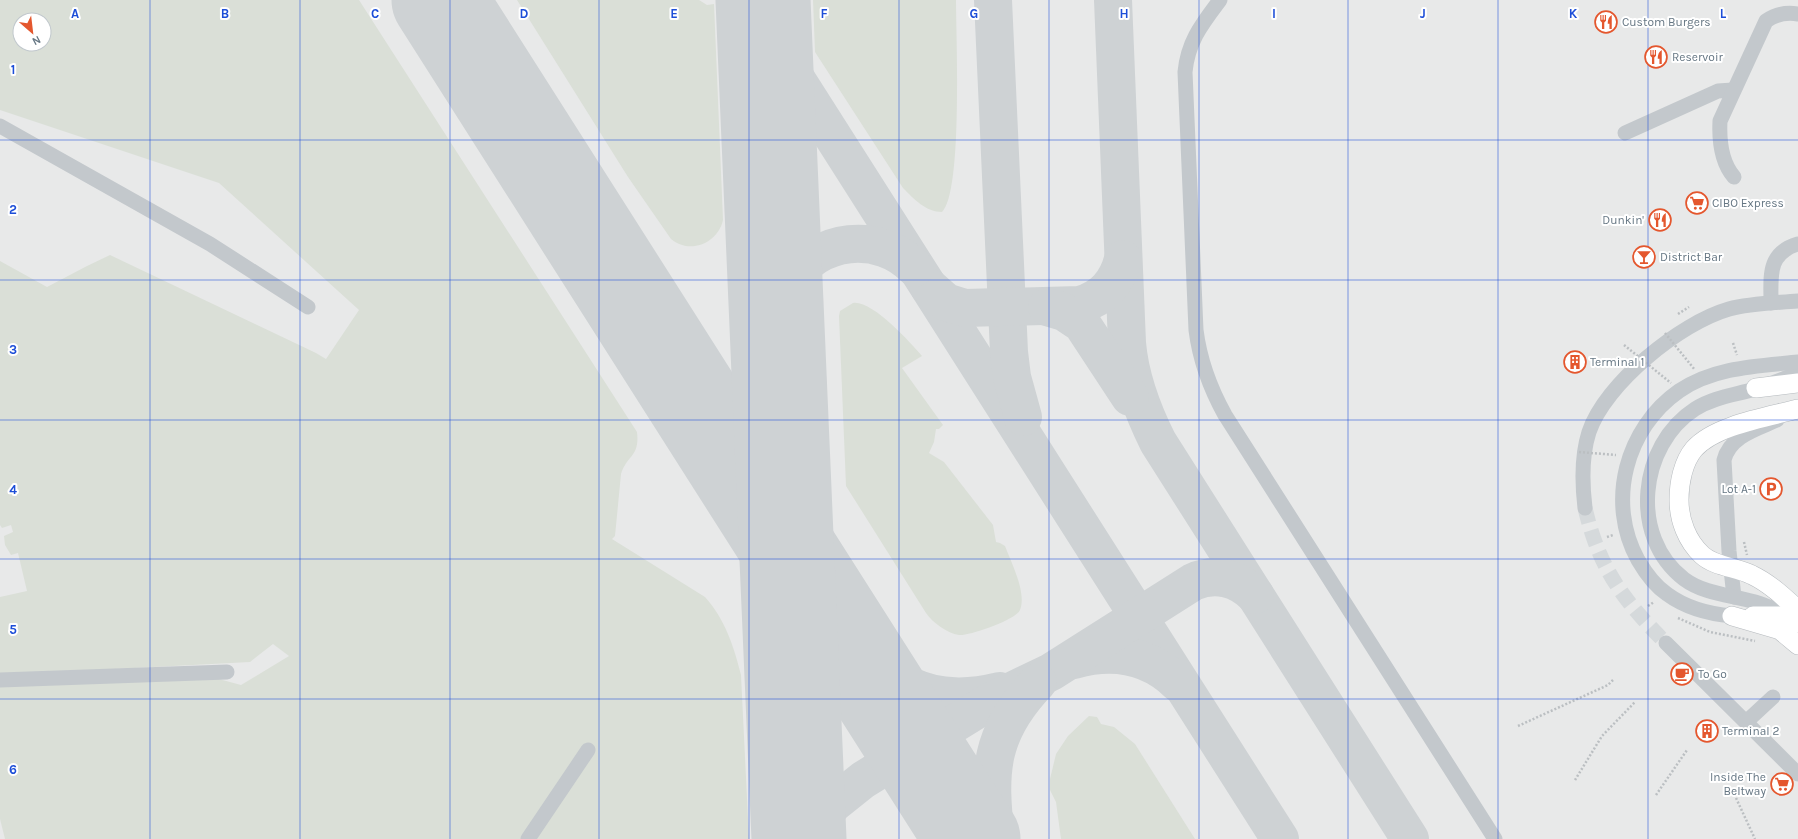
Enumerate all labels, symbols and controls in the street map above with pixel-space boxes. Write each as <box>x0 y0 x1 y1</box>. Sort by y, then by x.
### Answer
text: A <box>71 6 79 21</box>
text: B <box>221 6 229 21</box>
text: C <box>371 6 379 21</box>
text: D <box>520 6 529 21</box>
text: E <box>670 6 678 21</box>
text: F <box>820 6 828 21</box>
text: G <box>970 6 978 21</box>
text: H <box>1119 6 1129 21</box>
text: I <box>1272 6 1276 21</box>
text: J <box>1420 6 1426 21</box>
text: K <box>1569 6 1578 21</box>
text: L <box>1720 6 1727 21</box>
restaurant icon: Custom Burgers <box>1593 9 1619 35</box>
north arrow <box>12 12 52 52</box>
place label: Custom Burgers <box>1622 15 1711 29</box>
text: N <box>30 33 43 48</box>
restaurant icon: Reservoir <box>1643 44 1669 70</box>
place label: Reservoir <box>1672 50 1723 64</box>
text: 1 <box>11 62 15 77</box>
supermarket icon: CIBO Express <box>1684 190 1710 216</box>
place label: CIBO Express <box>1712 196 1784 210</box>
text: 2 <box>9 202 17 217</box>
restaurant icon: Dunkin' <box>1647 207 1673 233</box>
place label: Dunkin' <box>1602 213 1644 227</box>
bar icon: District Bar <box>1631 244 1657 270</box>
place label: District Bar <box>1660 250 1723 264</box>
text: 3 <box>9 342 17 357</box>
building icon: Terminal 1 <box>1562 349 1588 375</box>
place label: Terminal 1 <box>1590 355 1644 369</box>
parking icon: Lot A-1 <box>1758 476 1784 502</box>
text: 4 <box>9 482 17 497</box>
place label: Lot A-1 <box>1721 482 1756 496</box>
text: 5 <box>9 622 17 637</box>
cafe icon: To Go <box>1669 661 1695 687</box>
place label: To Go <box>1698 667 1727 681</box>
building icon: Terminal 2 <box>1694 718 1720 744</box>
place label: Terminal 2 <box>1722 724 1779 738</box>
text: 6 <box>9 762 17 777</box>
place label: Inside The Beltway <box>1710 770 1766 798</box>
supermarket icon: Inside The Beltway <box>1769 771 1795 797</box>

